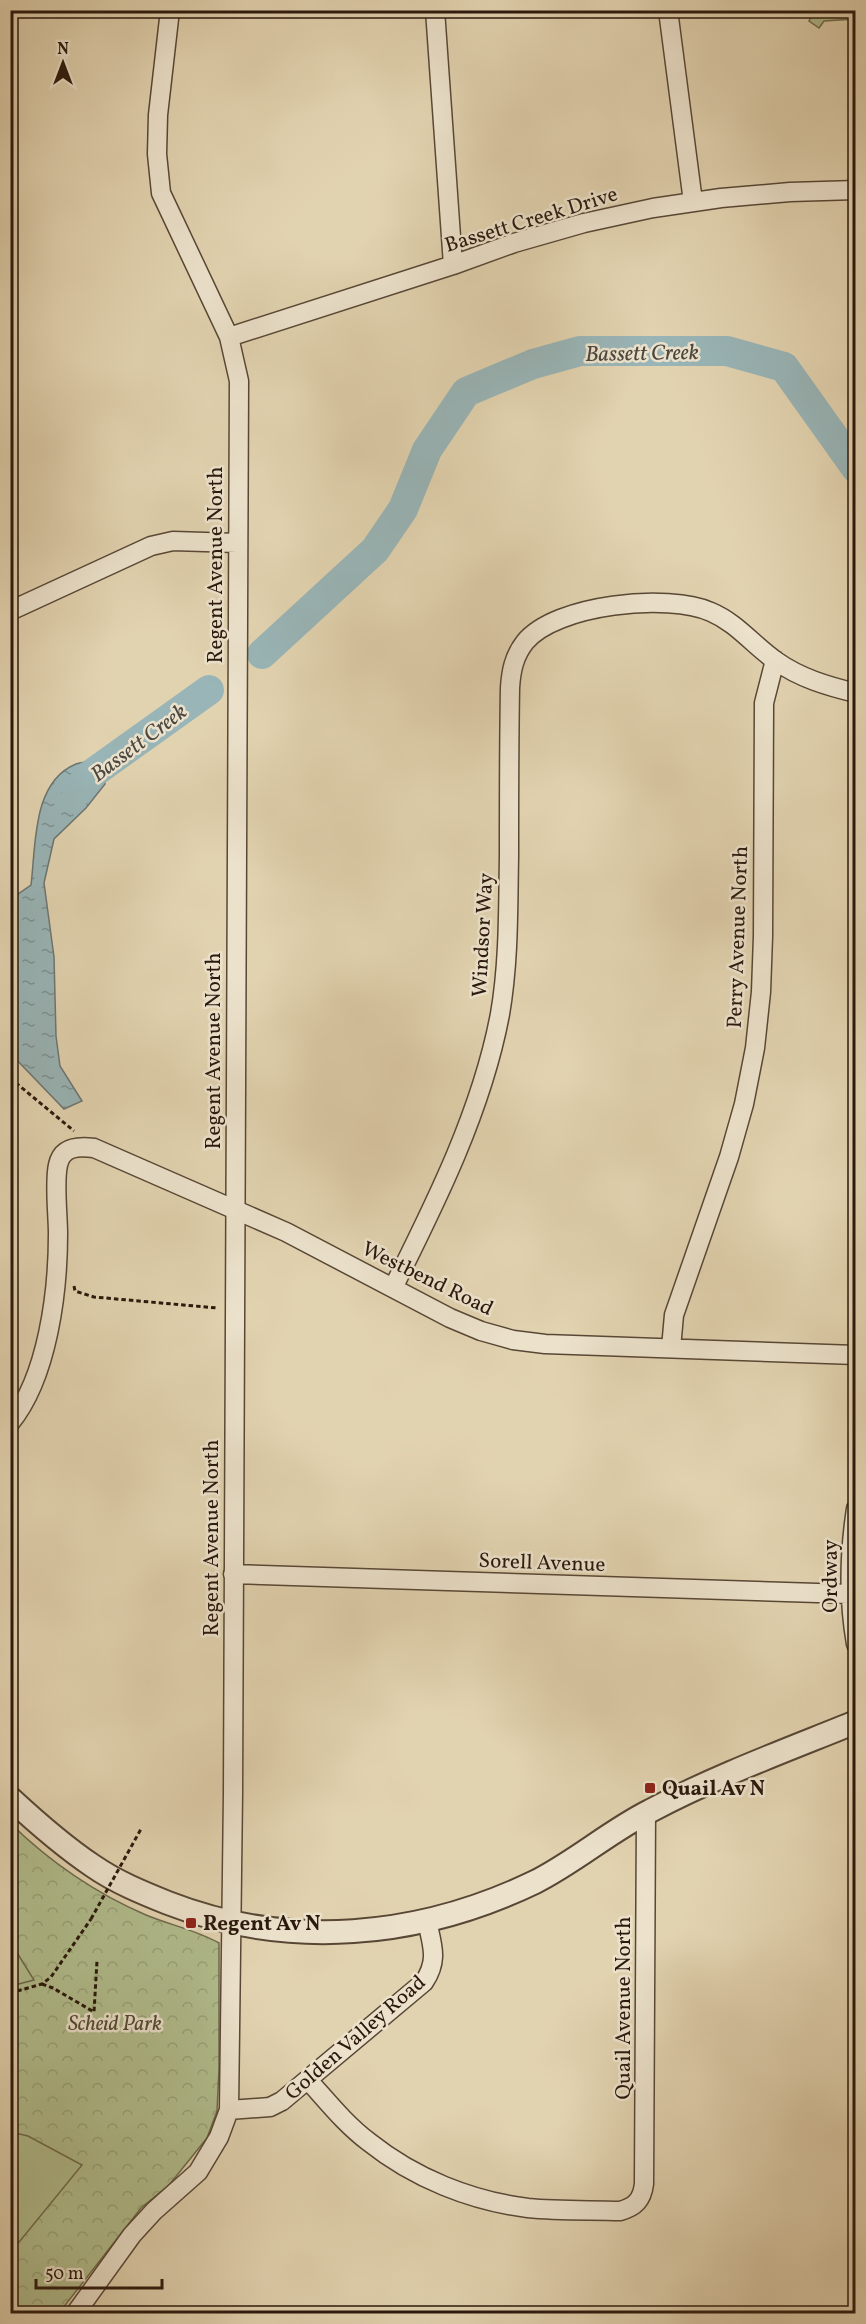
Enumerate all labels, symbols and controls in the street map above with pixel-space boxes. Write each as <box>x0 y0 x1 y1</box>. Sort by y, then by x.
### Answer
north arrow <box>33 33 93 93</box>
text: N <box>57 39 69 61</box>
street label: Bassett Creek Drive <box>441 180 622 261</box>
water label: Bassett Creek <box>585 338 699 371</box>
street label: Regent Avenue North <box>202 466 231 664</box>
water label: Bassett Creek <box>85 697 194 791</box>
street label: Perry Avenue North <box>721 845 756 1029</box>
street label: Windsor Way <box>466 872 501 998</box>
street label: Regent Avenue North <box>200 952 229 1150</box>
street label: Westbend Road <box>357 1235 498 1324</box>
street label: Regent Avenue North <box>198 1439 227 1637</box>
street label: Ordway <box>817 1539 846 1613</box>
street label: Sorell Avenue <box>478 1547 606 1580</box>
place label: Quail Av N <box>662 1775 765 1804</box>
marker: Quail Av N <box>643 1781 657 1795</box>
place label: Regent Av N <box>203 1910 321 1939</box>
marker: Regent Av N <box>184 1916 198 1930</box>
street label: Quail Avenue North <box>610 1917 639 2099</box>
street label: Golden Valley Road <box>279 1969 433 2108</box>
park label: Scheid Park <box>68 2010 162 2039</box>
scale bar <box>36 2252 162 2290</box>
text: 50 m <box>45 2262 84 2287</box>

